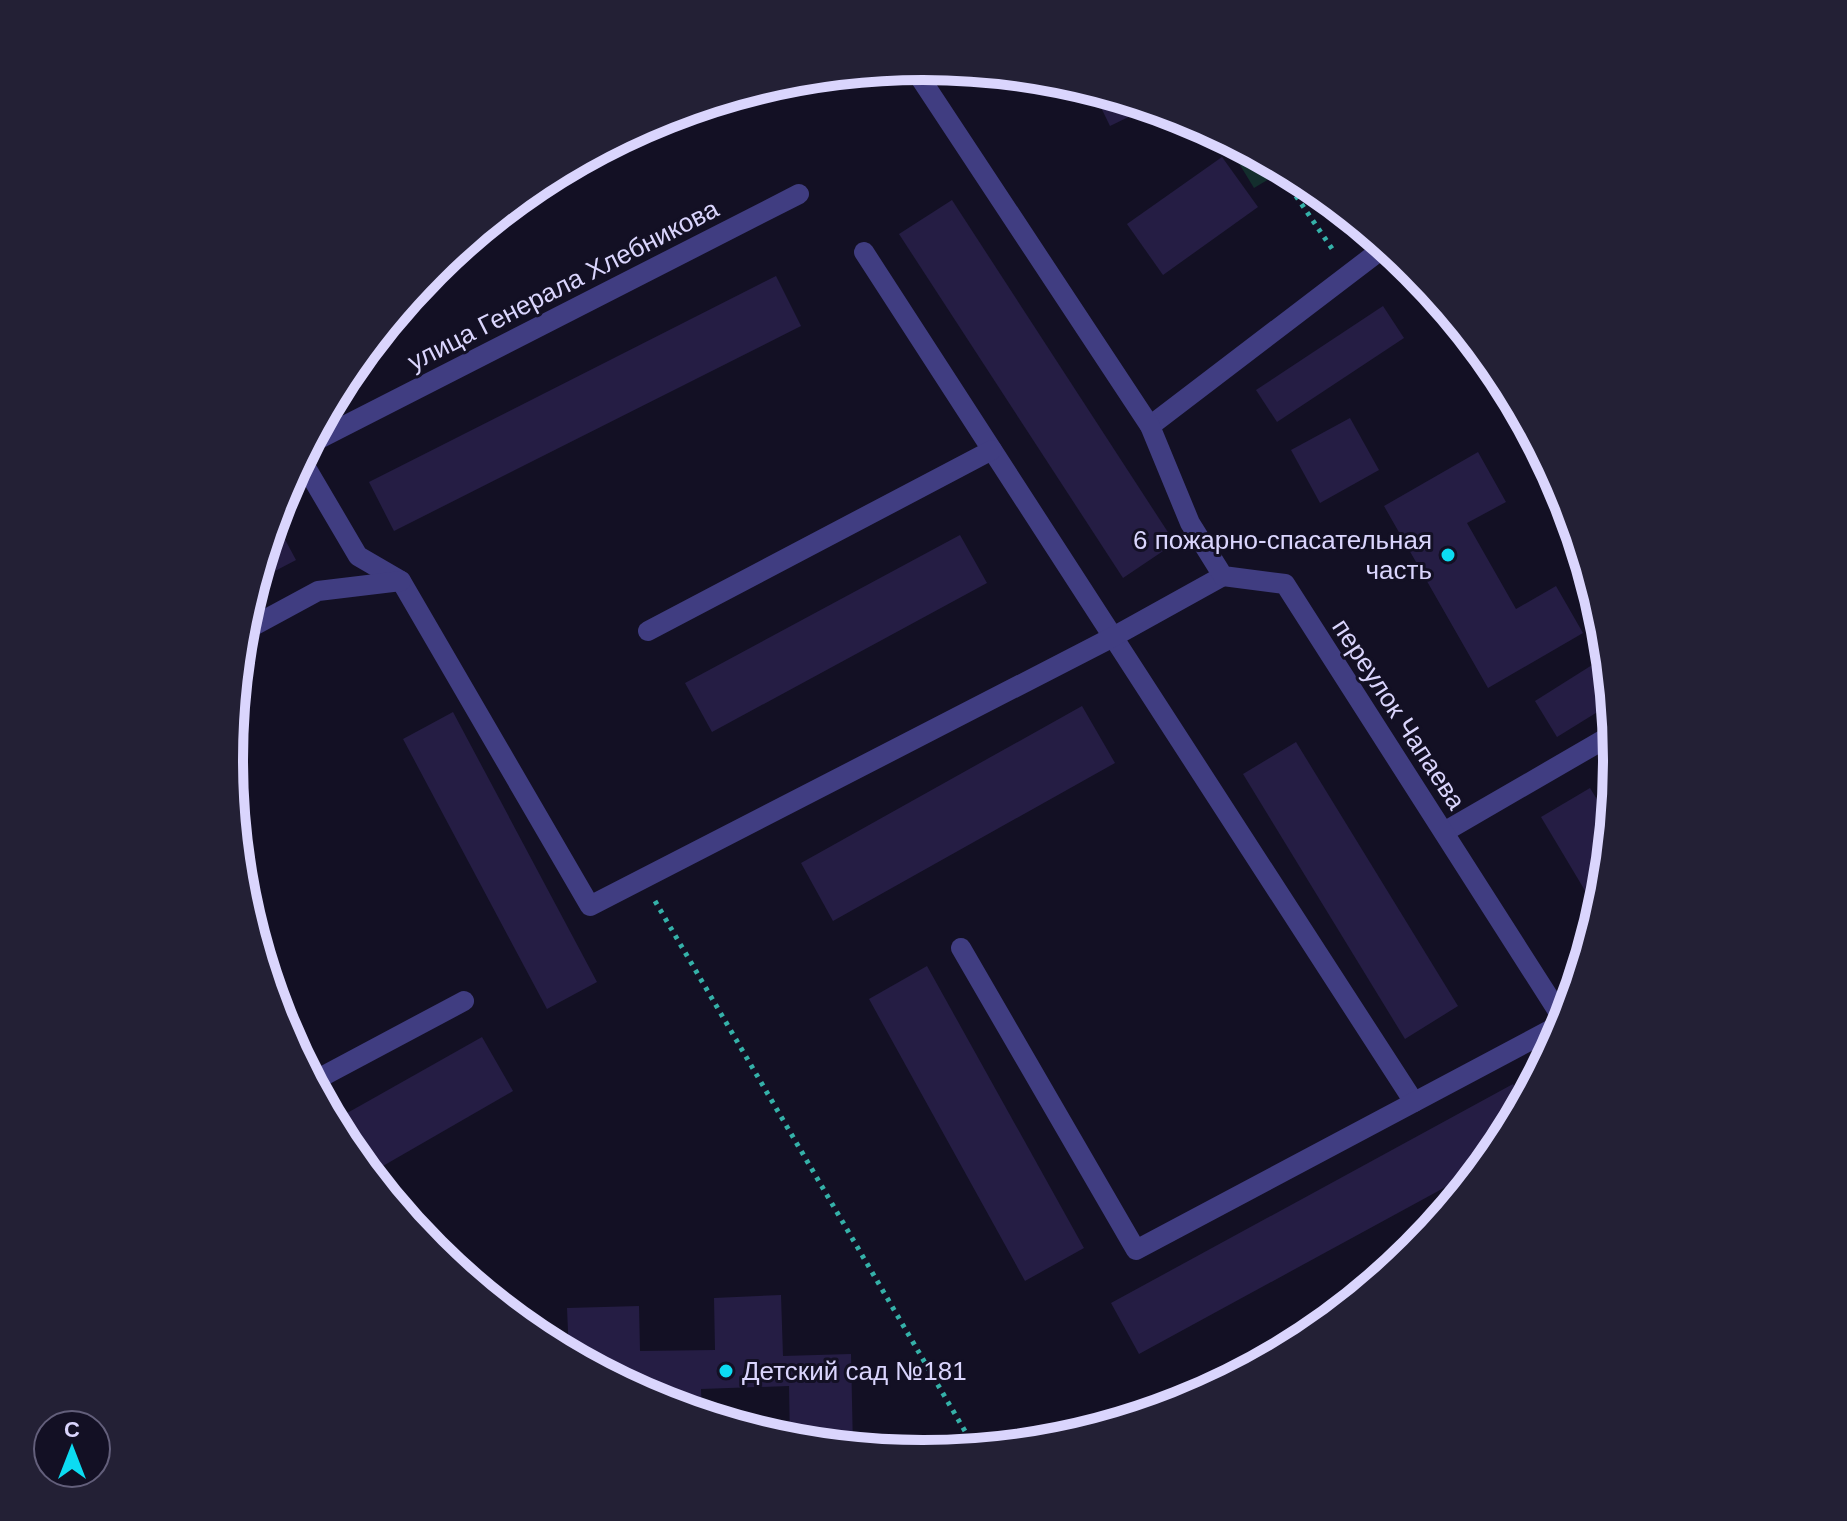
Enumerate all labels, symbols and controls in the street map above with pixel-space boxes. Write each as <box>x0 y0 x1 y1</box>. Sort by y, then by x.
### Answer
street label: улица Генерала Хлебникова <box>403 193 724 377</box>
place label: 6 пожарно-спасательная часть <box>1133 525 1432 585</box>
marker: 6 пожарно-спасательная часть <box>1439 546 1457 564</box>
street label: переулок Чапаева <box>1326 613 1472 815</box>
place label: Детский сад №181 <box>742 1356 967 1386</box>
marker: Детский сад №181 <box>717 1362 735 1380</box>
north arrow <box>32 1409 112 1489</box>
text: С <box>64 1417 80 1442</box>

